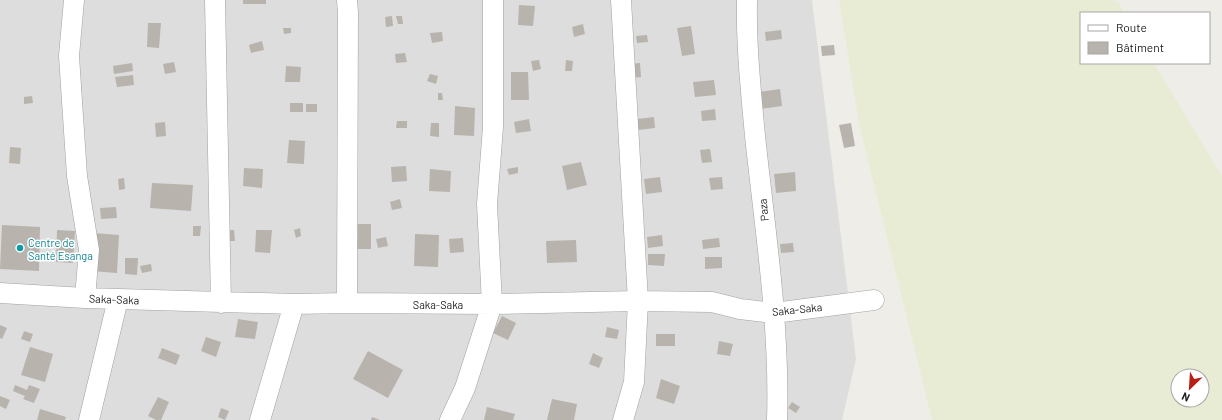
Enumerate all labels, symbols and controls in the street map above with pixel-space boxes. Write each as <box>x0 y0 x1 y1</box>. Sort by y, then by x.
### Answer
legend <box>1080 12 1210 64</box>
text: Route <box>1116 20 1147 34</box>
text: Bâtiment <box>1116 40 1164 54</box>
street label: Paza <box>755 198 771 222</box>
place label: Centre de Santé Esanga <box>28 236 93 262</box>
marker: Centre de Santé Esanga <box>15 243 25 253</box>
street label: Saka-Saka <box>89 292 139 306</box>
street label: Saka-Saka <box>413 298 463 311</box>
street label: Saka-Saka <box>771 300 823 318</box>
north arrow <box>1170 368 1210 408</box>
text: N <box>1179 390 1192 405</box>

